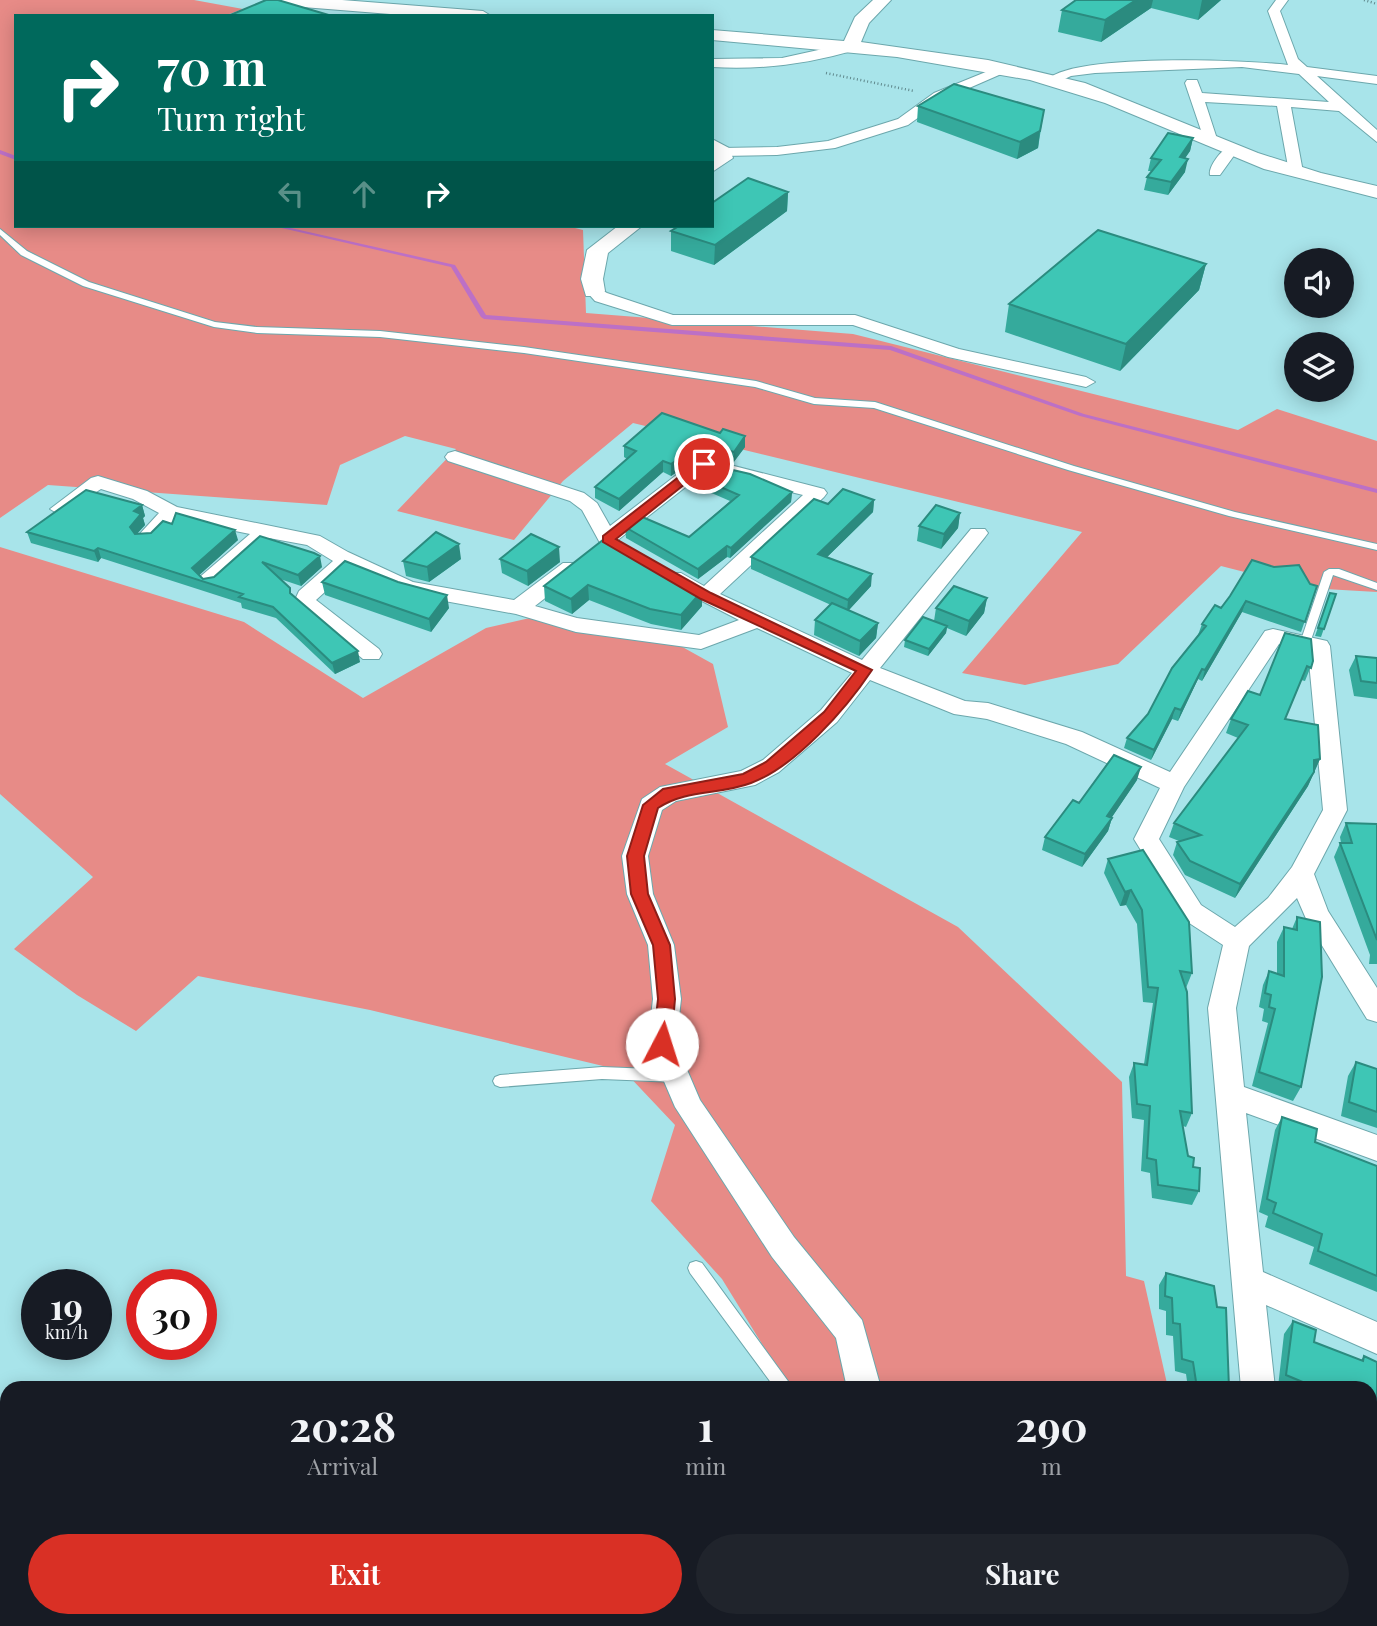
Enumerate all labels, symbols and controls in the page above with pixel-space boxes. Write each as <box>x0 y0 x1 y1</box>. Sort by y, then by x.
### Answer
text: 70 m <box>157 33 267 98</box>
icon: right <box>42 42 133 133</box>
text: Turn right <box>157 96 305 139</box>
icon: left <box>272 175 310 213</box>
icon: ahead <box>345 175 383 213</box>
icon: right <box>418 175 456 213</box>
map controls <box>1284 248 1354 402</box>
button: sound <box>1284 248 1354 318</box>
button: layers <box>1284 332 1354 402</box>
pin <box>674 434 734 494</box>
icon: arrive <box>685 445 723 483</box>
position arrow <box>625 1007 699 1081</box>
speed limit sign: 30 <box>126 1269 217 1360</box>
text: 19 <box>50 1282 83 1329</box>
text: km/h <box>45 1320 88 1344</box>
text: 20:28 <box>289 1397 396 1453</box>
text: 1 <box>698 1397 714 1453</box>
text: 290 <box>1015 1397 1088 1453</box>
text: Arrival <box>307 1450 378 1481</box>
text: min <box>685 1450 726 1481</box>
text: m <box>1041 1450 1062 1481</box>
button: Exit <box>28 1534 682 1614</box>
button: Share <box>696 1534 1349 1614</box>

